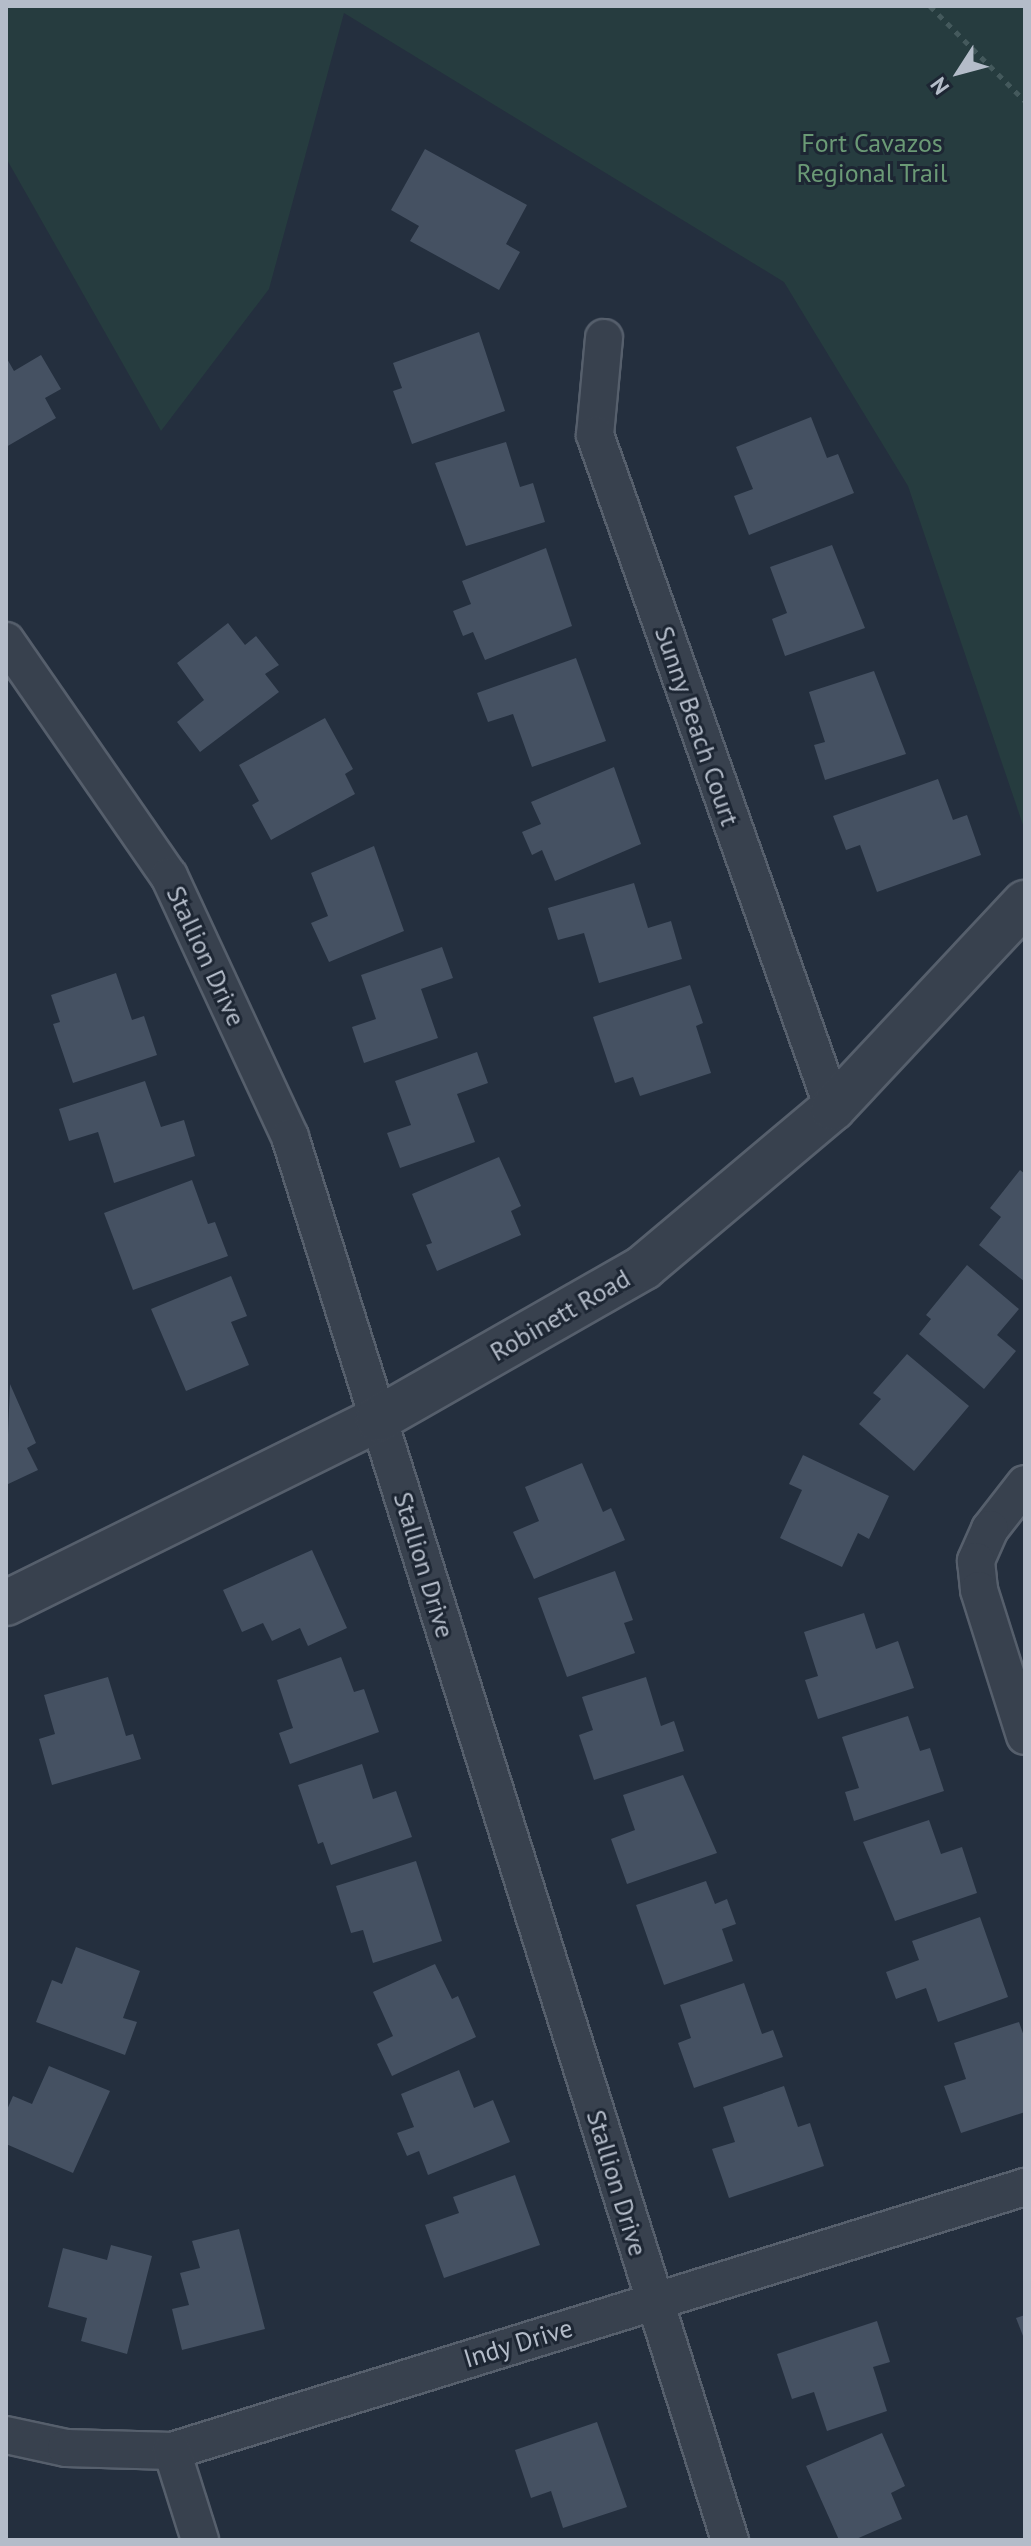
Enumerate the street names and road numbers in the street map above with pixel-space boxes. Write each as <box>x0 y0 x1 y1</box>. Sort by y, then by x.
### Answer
street label: Sunny Beach Court <box>648 622 746 830</box>
street label: Stallion Drive <box>160 881 252 1031</box>
street label: Robinett Road <box>485 1262 635 1368</box>
street label: Stallion Drive <box>387 1488 461 1642</box>
street label: Stallion Drive <box>580 2106 654 2260</box>
street label: Indy Drive <box>459 2312 577 2374</box>

